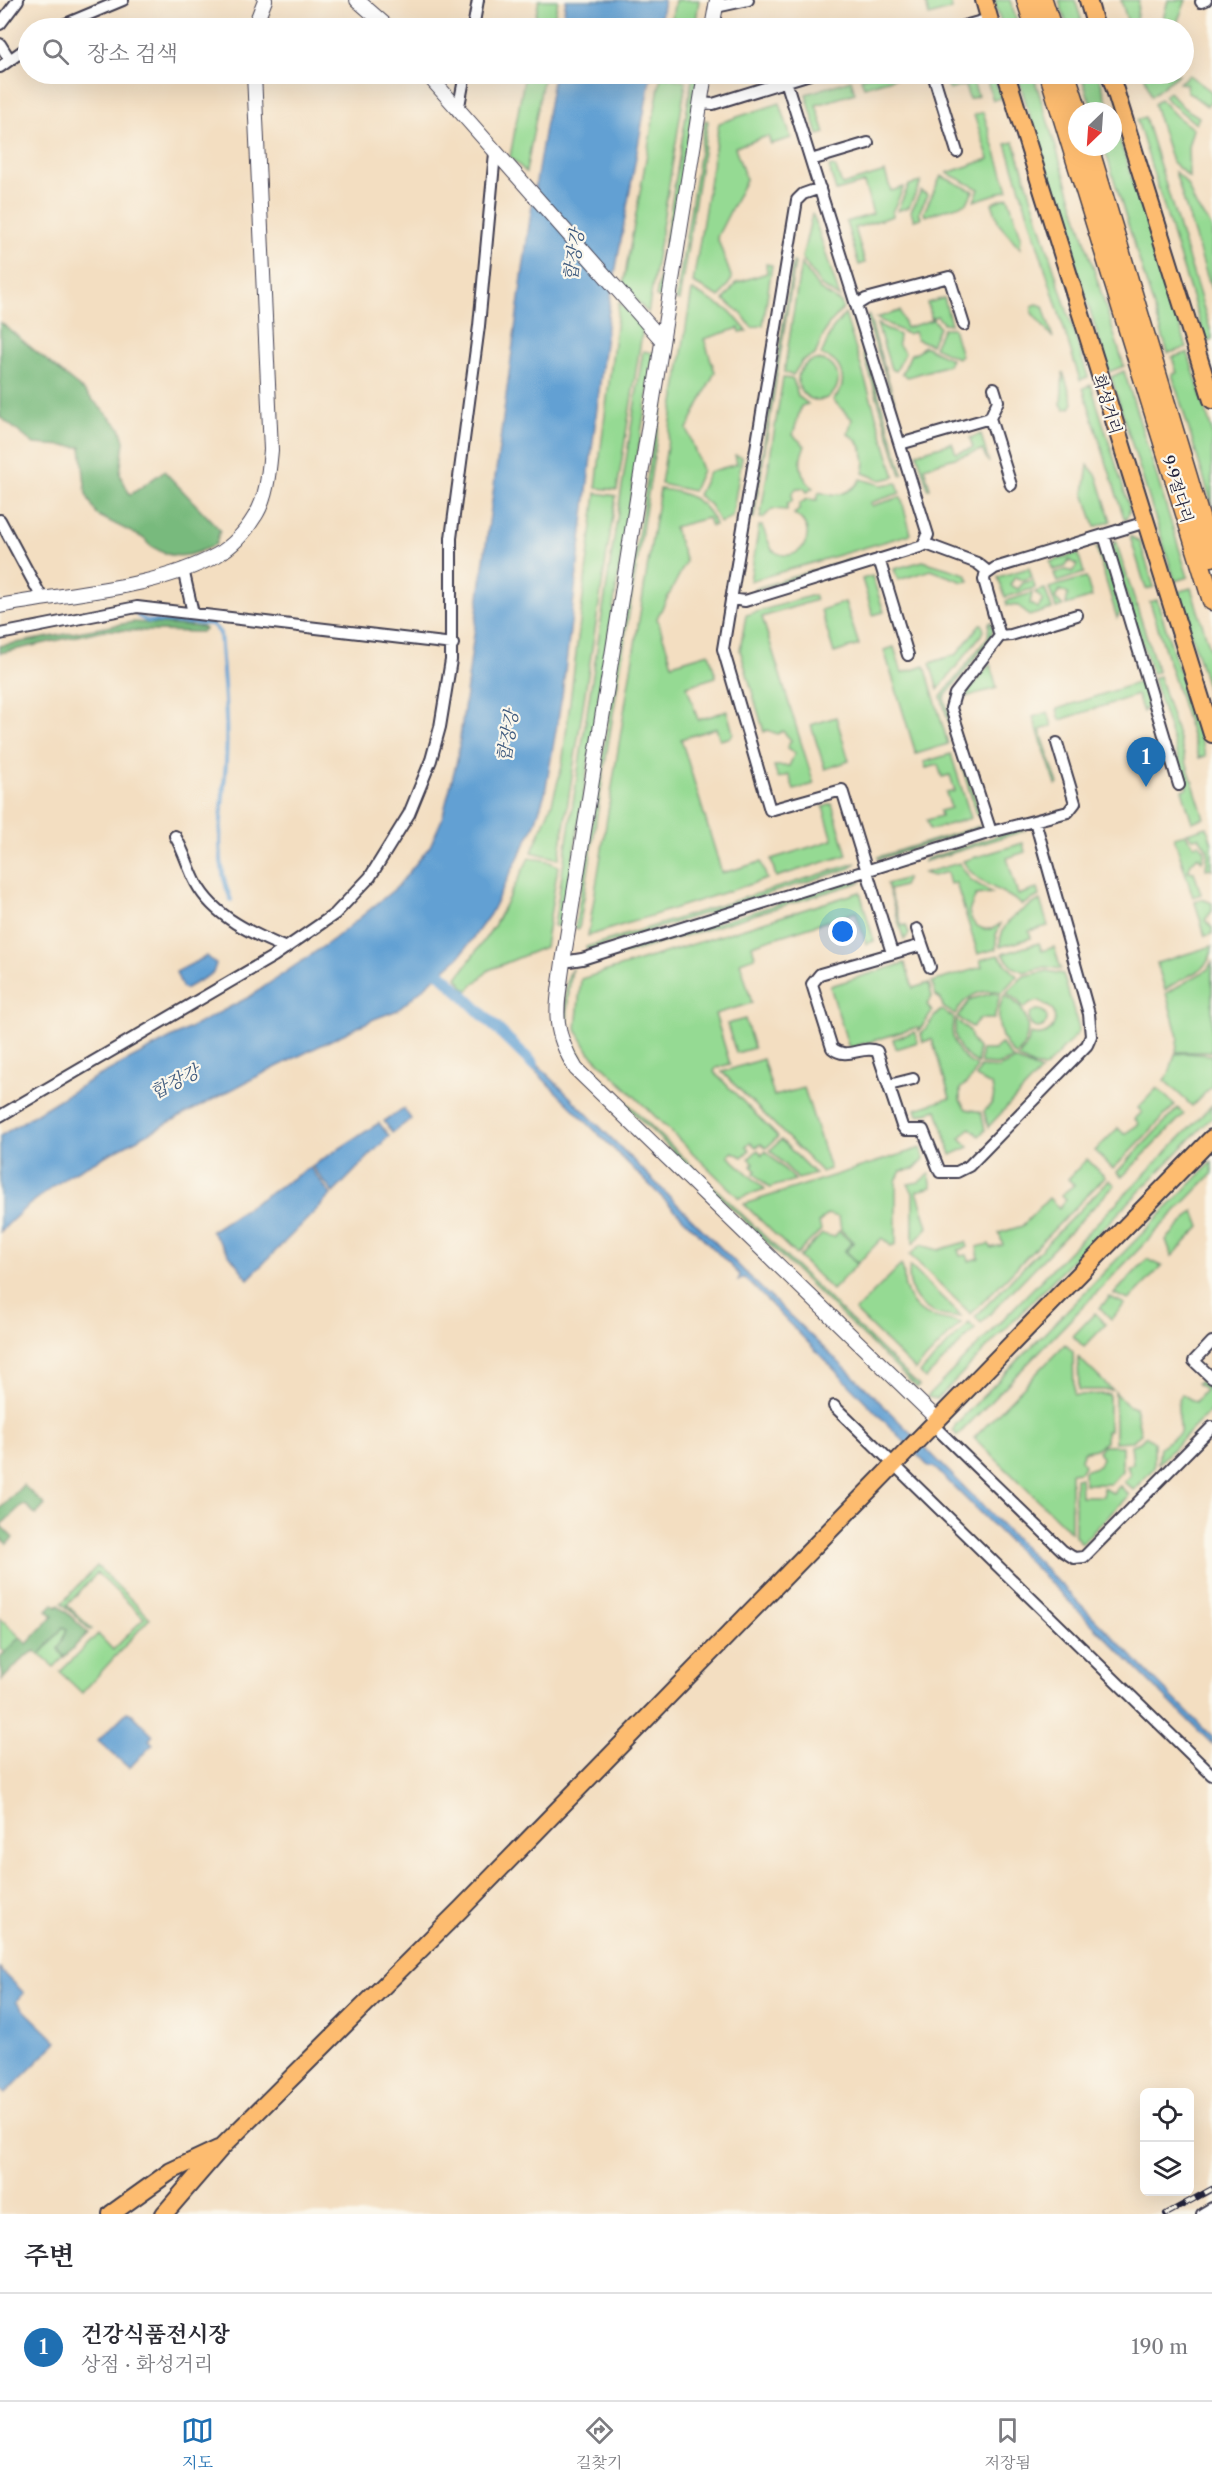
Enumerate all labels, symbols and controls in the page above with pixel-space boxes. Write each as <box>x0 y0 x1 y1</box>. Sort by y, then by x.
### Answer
search box <box>18 18 1194 84</box>
icon: search <box>39 35 72 68</box>
text: 장소 검색 <box>87 40 178 67</box>
north arrow <box>1068 102 1122 156</box>
water label: 합장강 <box>559 225 589 282</box>
street label: 화성거리 <box>1089 372 1127 436</box>
street label: 9·9절다리 <box>1158 453 1198 525</box>
water label: 합장강 <box>493 706 523 763</box>
pin: 1 <box>1126 738 1166 787</box>
your location <box>828 917 857 946</box>
water label: 합장강 <box>147 1059 206 1104</box>
map controls <box>1140 2088 1194 2196</box>
button: locate <box>1140 2088 1194 2142</box>
button: layers <box>1140 2142 1194 2196</box>
text: 주변 <box>24 2240 74 2272</box>
text: 건강식품전시장 <box>81 2321 230 2348</box>
text: 1 <box>39 2335 48 2359</box>
text: 190 m <box>1131 2335 1188 2359</box>
text: 상점 · 화성거리 <box>81 2352 213 2376</box>
tab: 지도 <box>181 2414 214 2473</box>
tab: 길찾기 <box>576 2414 622 2473</box>
tab: 저장됨 <box>985 2414 1031 2473</box>

